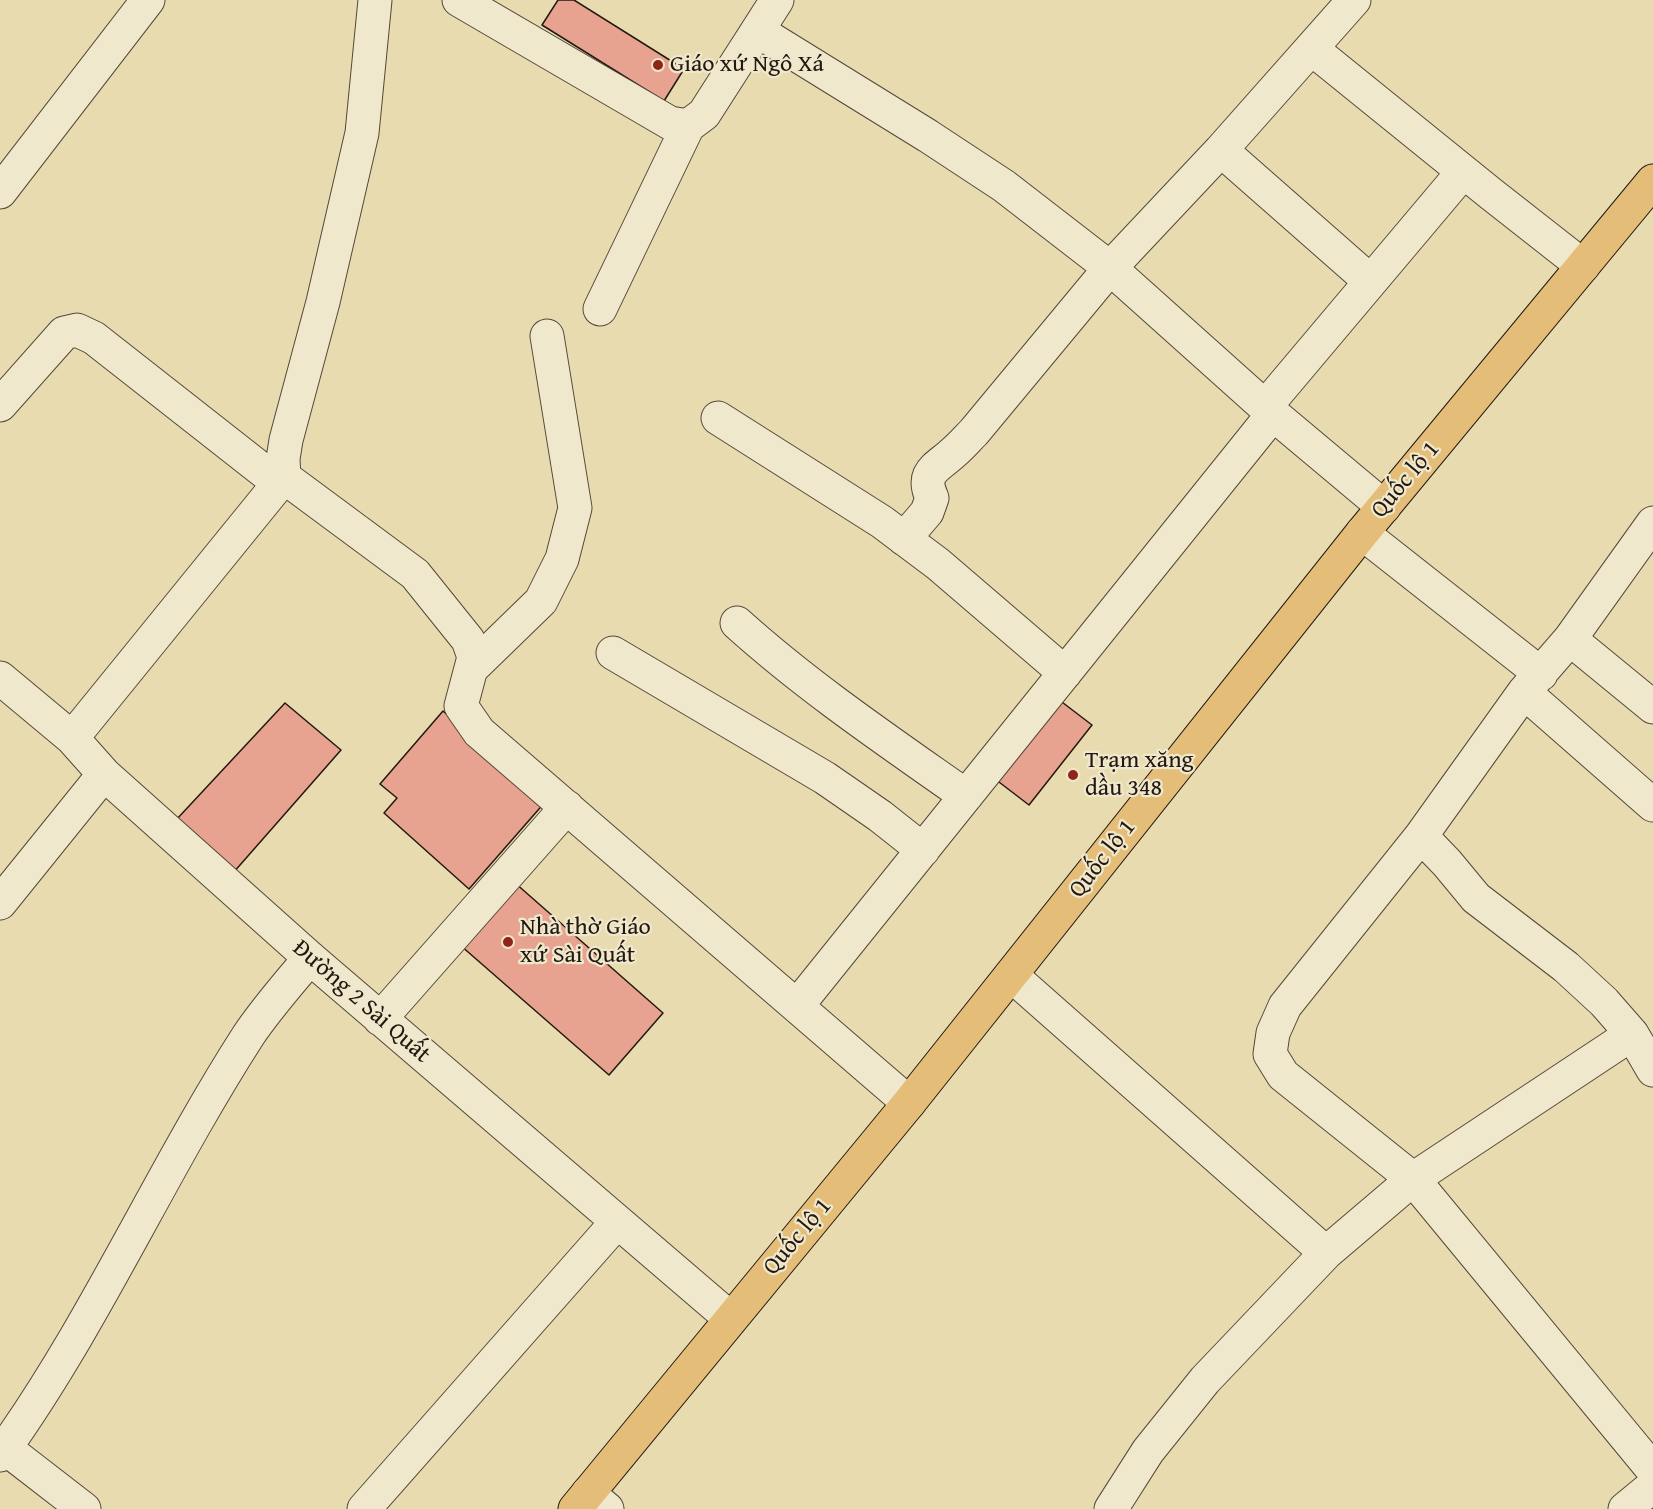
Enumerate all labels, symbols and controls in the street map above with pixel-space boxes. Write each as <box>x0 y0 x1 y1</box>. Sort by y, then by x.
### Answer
place label: Giáo xứ Ngô Xá <box>670 51 824 79</box>
marker: Giáo xứ Ngô Xá <box>651 58 665 72</box>
street label: Quốc lộ 1 <box>1366 436 1446 524</box>
place label: Trạm xăng dầu 348 <box>1085 747 1194 803</box>
marker: Trạm xăng dầu 348 <box>1066 768 1080 782</box>
street label: Quốc lộ 1 <box>1063 814 1143 904</box>
place label: Nhà thờ Giáo xứ Sài Quất <box>520 914 651 970</box>
street label: Đường 2 Sài Quất <box>286 934 436 1070</box>
marker: Nhà thờ Giáo xứ Sài Quất <box>501 935 515 949</box>
street label: Quốc lộ 1 <box>758 1193 838 1281</box>

